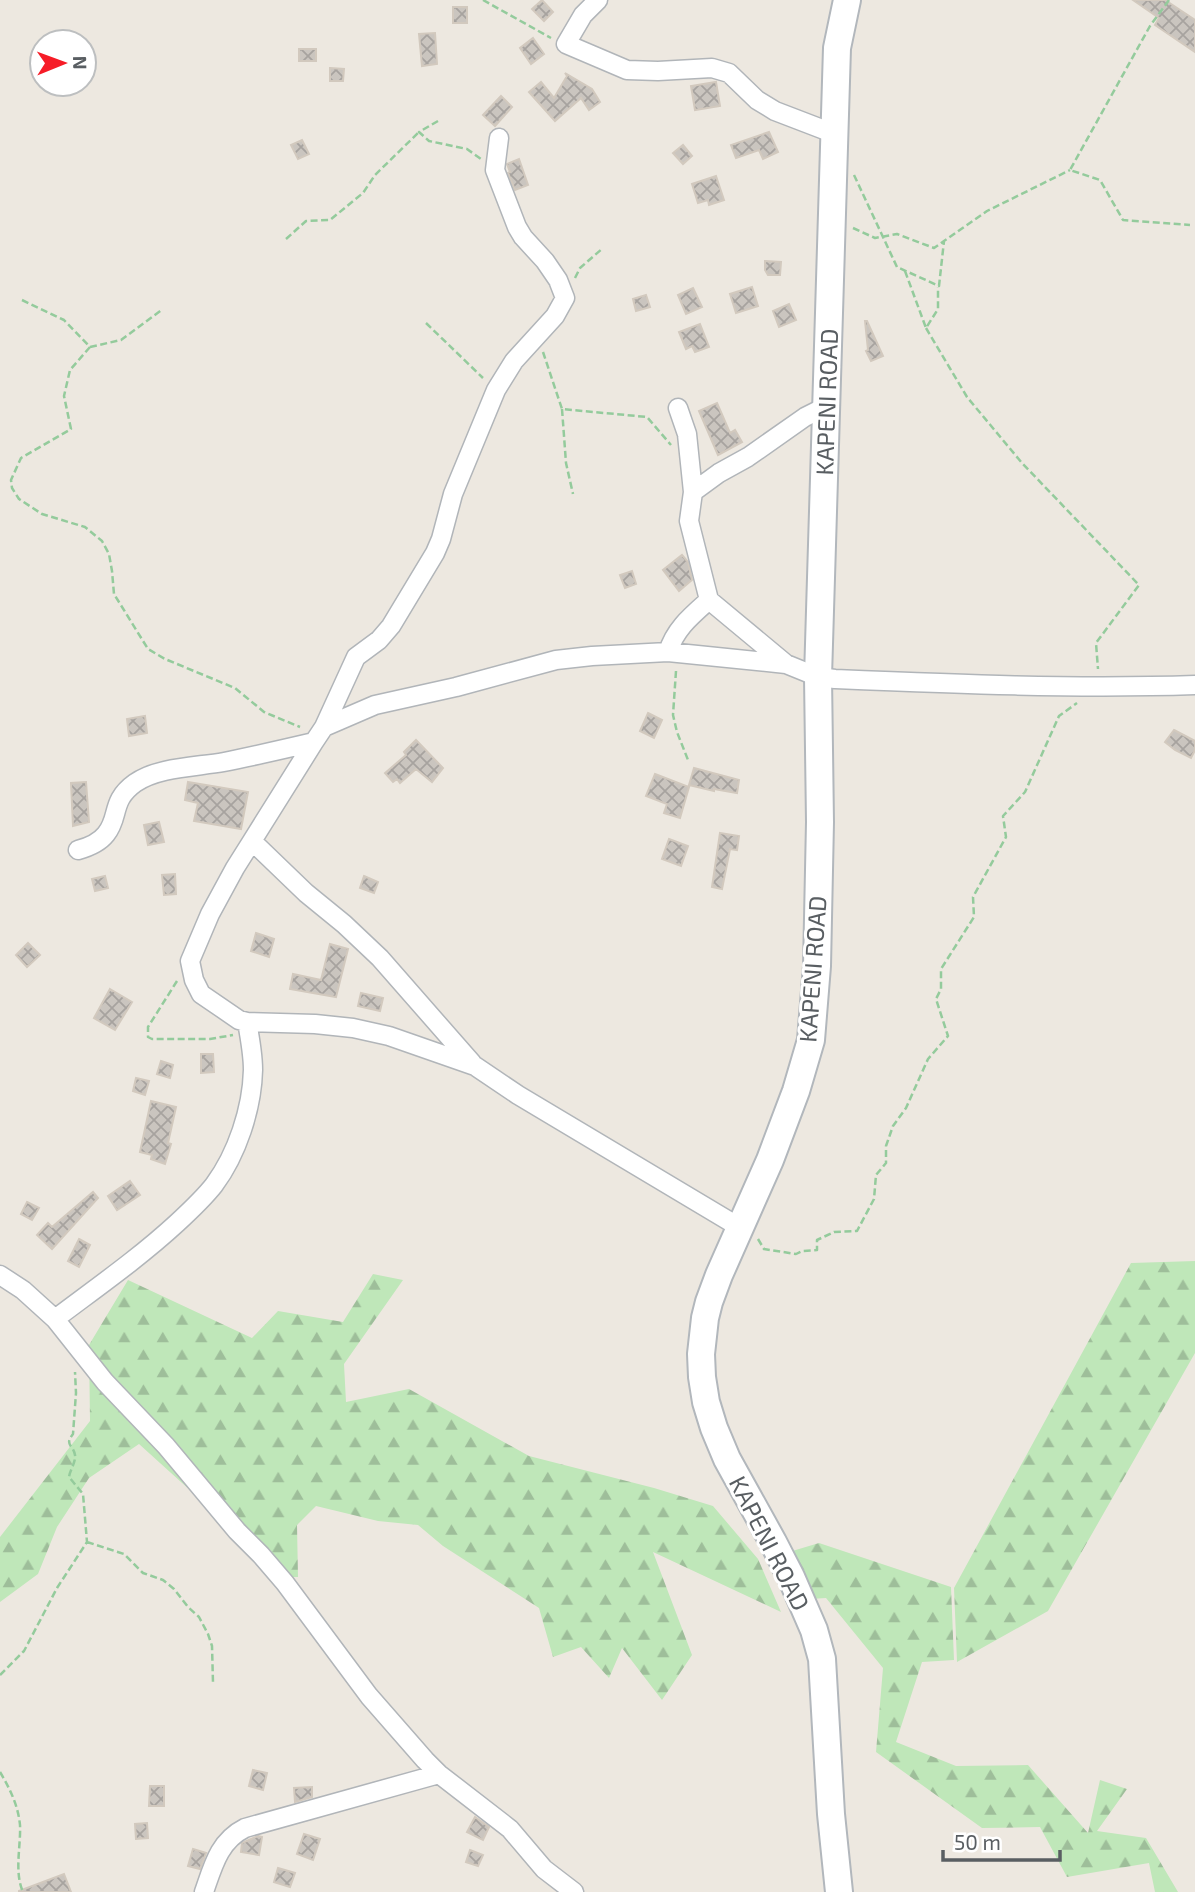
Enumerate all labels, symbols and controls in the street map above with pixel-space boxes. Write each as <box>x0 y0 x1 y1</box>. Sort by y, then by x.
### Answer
north arrow <box>28 28 98 98</box>
text: N <box>69 56 92 70</box>
street label: KAPENI ROAD <box>809 328 843 476</box>
street label: KAPENI ROAD <box>792 895 832 1043</box>
street label: KAPENI ROAD <box>724 1471 816 1615</box>
scale bar <box>943 1818 1060 1862</box>
text: 50 m <box>954 1829 1001 1854</box>

